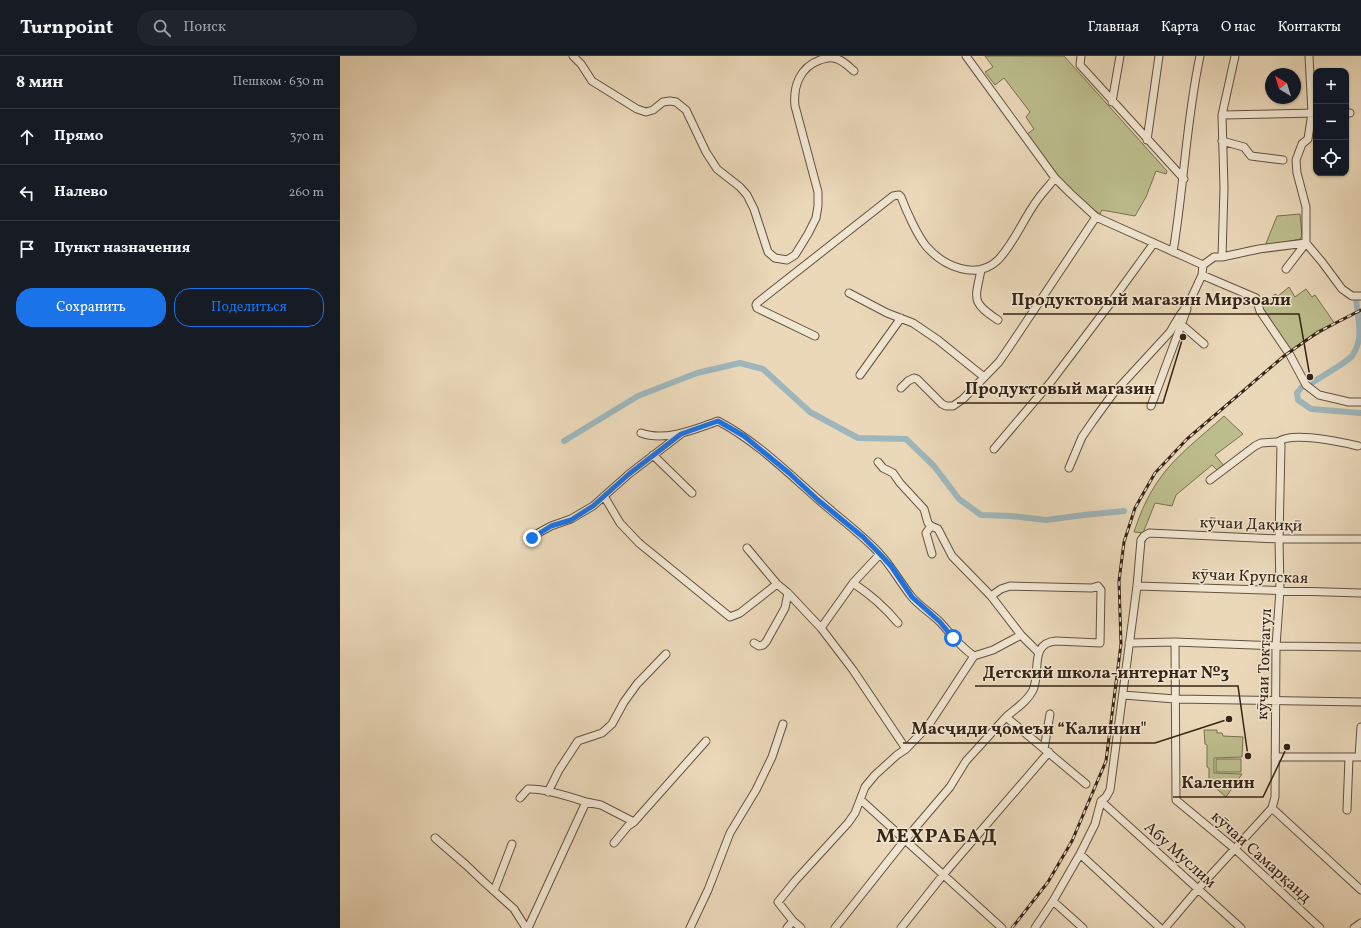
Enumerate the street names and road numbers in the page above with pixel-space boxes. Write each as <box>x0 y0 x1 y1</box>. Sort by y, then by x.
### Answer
street label: кӯчаи Дақиқӣ <box>1199 512 1303 538</box>
street label: кӯчаи Крупская <box>1191 564 1309 590</box>
street label: кӯчаи Токтагул <box>1252 608 1278 720</box>
street label: кӯчаи Самарқанд <box>1206 806 1316 909</box>
street label: Абу Муслим <box>1139 817 1221 894</box>

